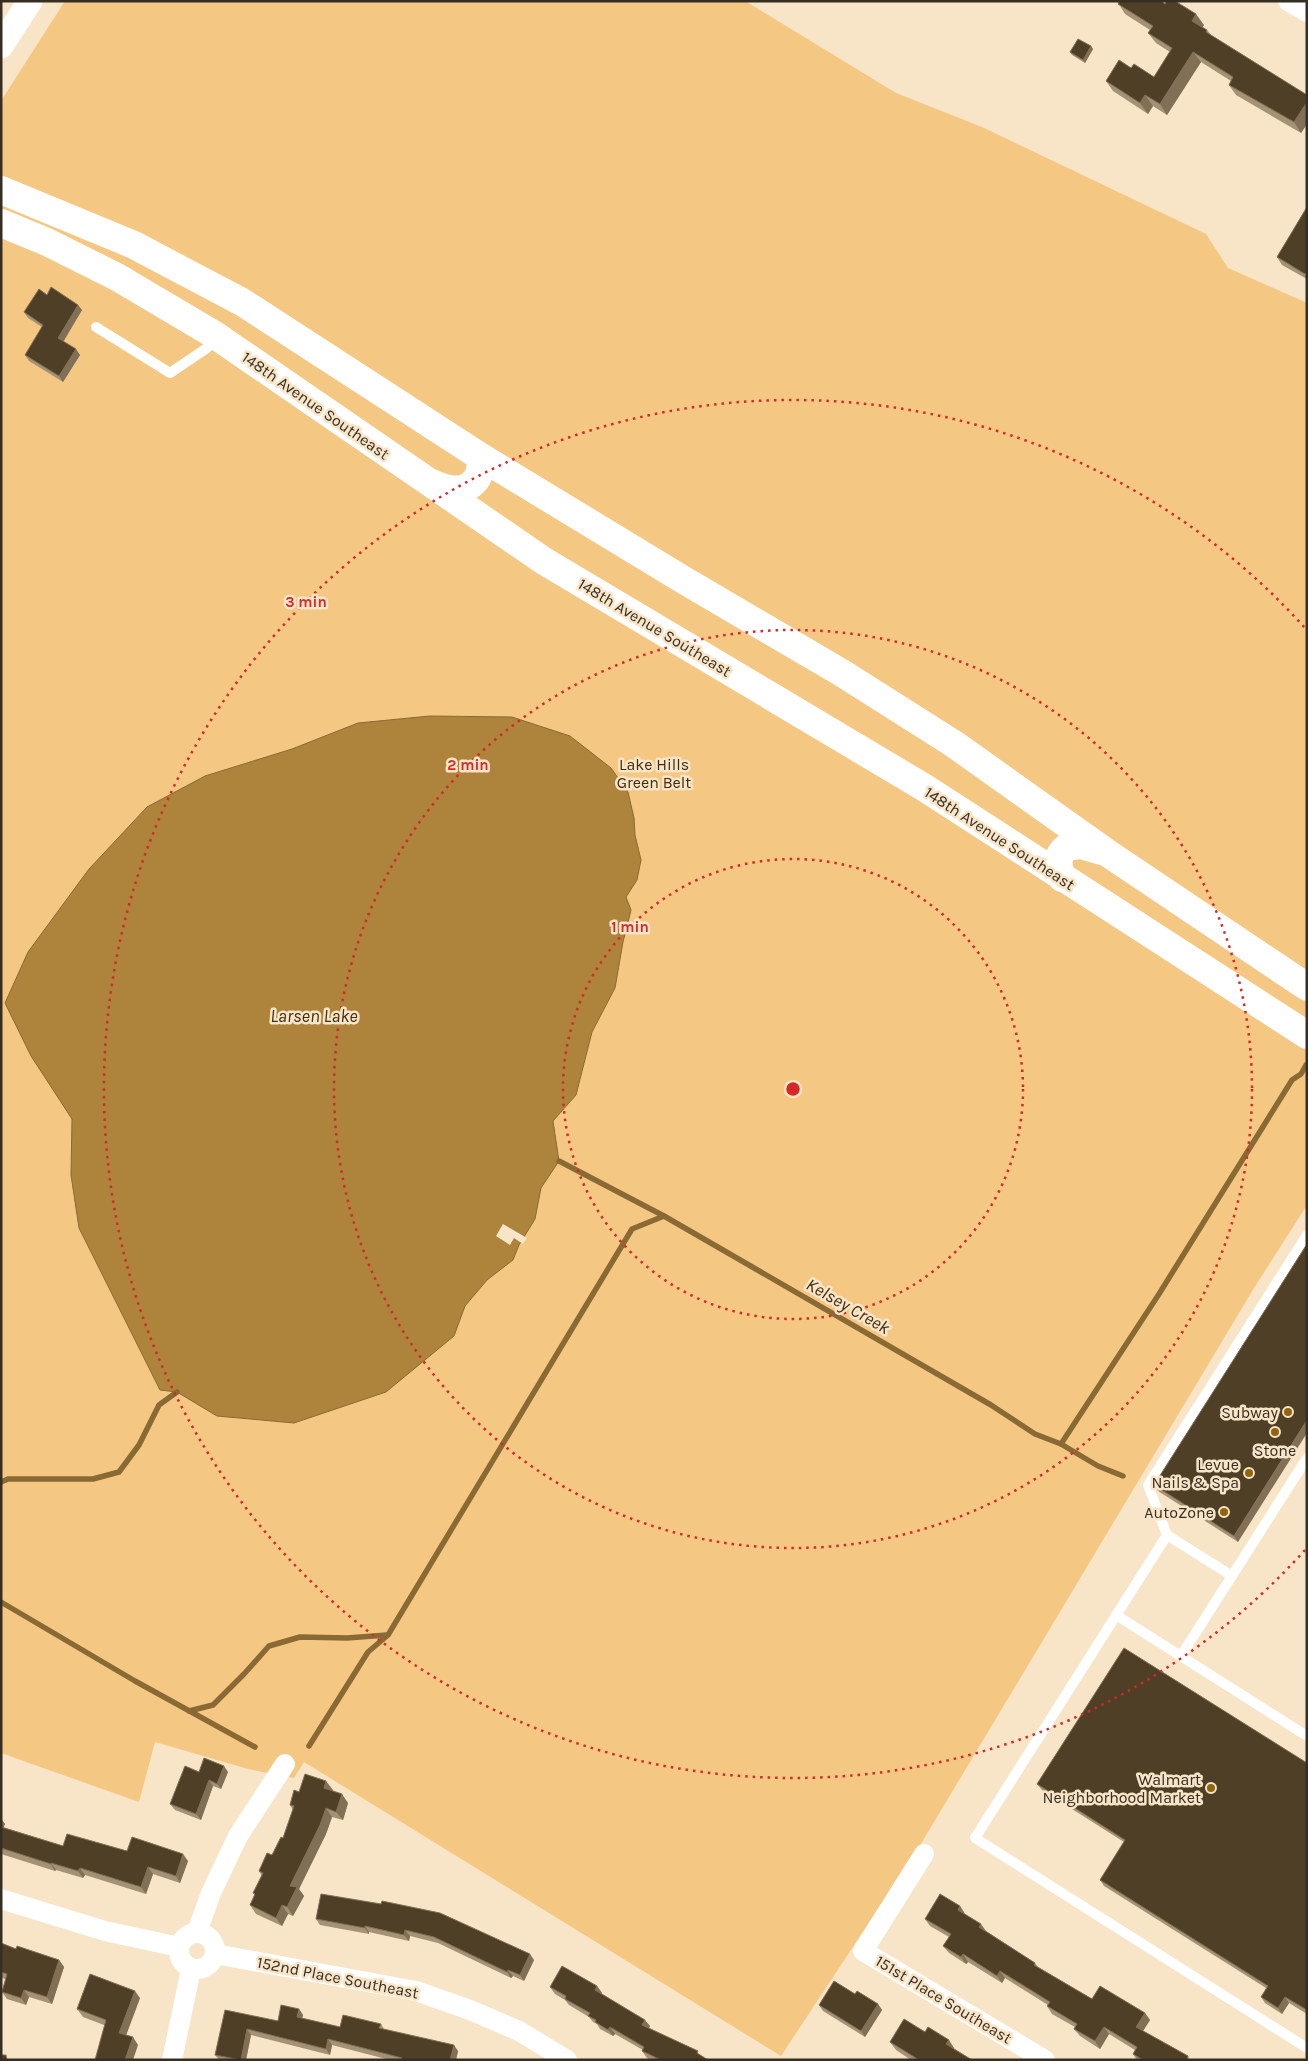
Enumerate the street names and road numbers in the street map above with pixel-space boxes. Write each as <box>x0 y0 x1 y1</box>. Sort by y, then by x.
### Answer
street label: 148th Avenue Southeast <box>238 347 393 463</box>
street label: 148th Avenue Southeast <box>575 574 735 681</box>
street label: 148th Avenue Southeast <box>921 783 1078 894</box>
street label: 151st Place Southeast <box>872 1951 1015 2048</box>
street label: 152nd Place Southeast <box>256 1953 420 2002</box>

